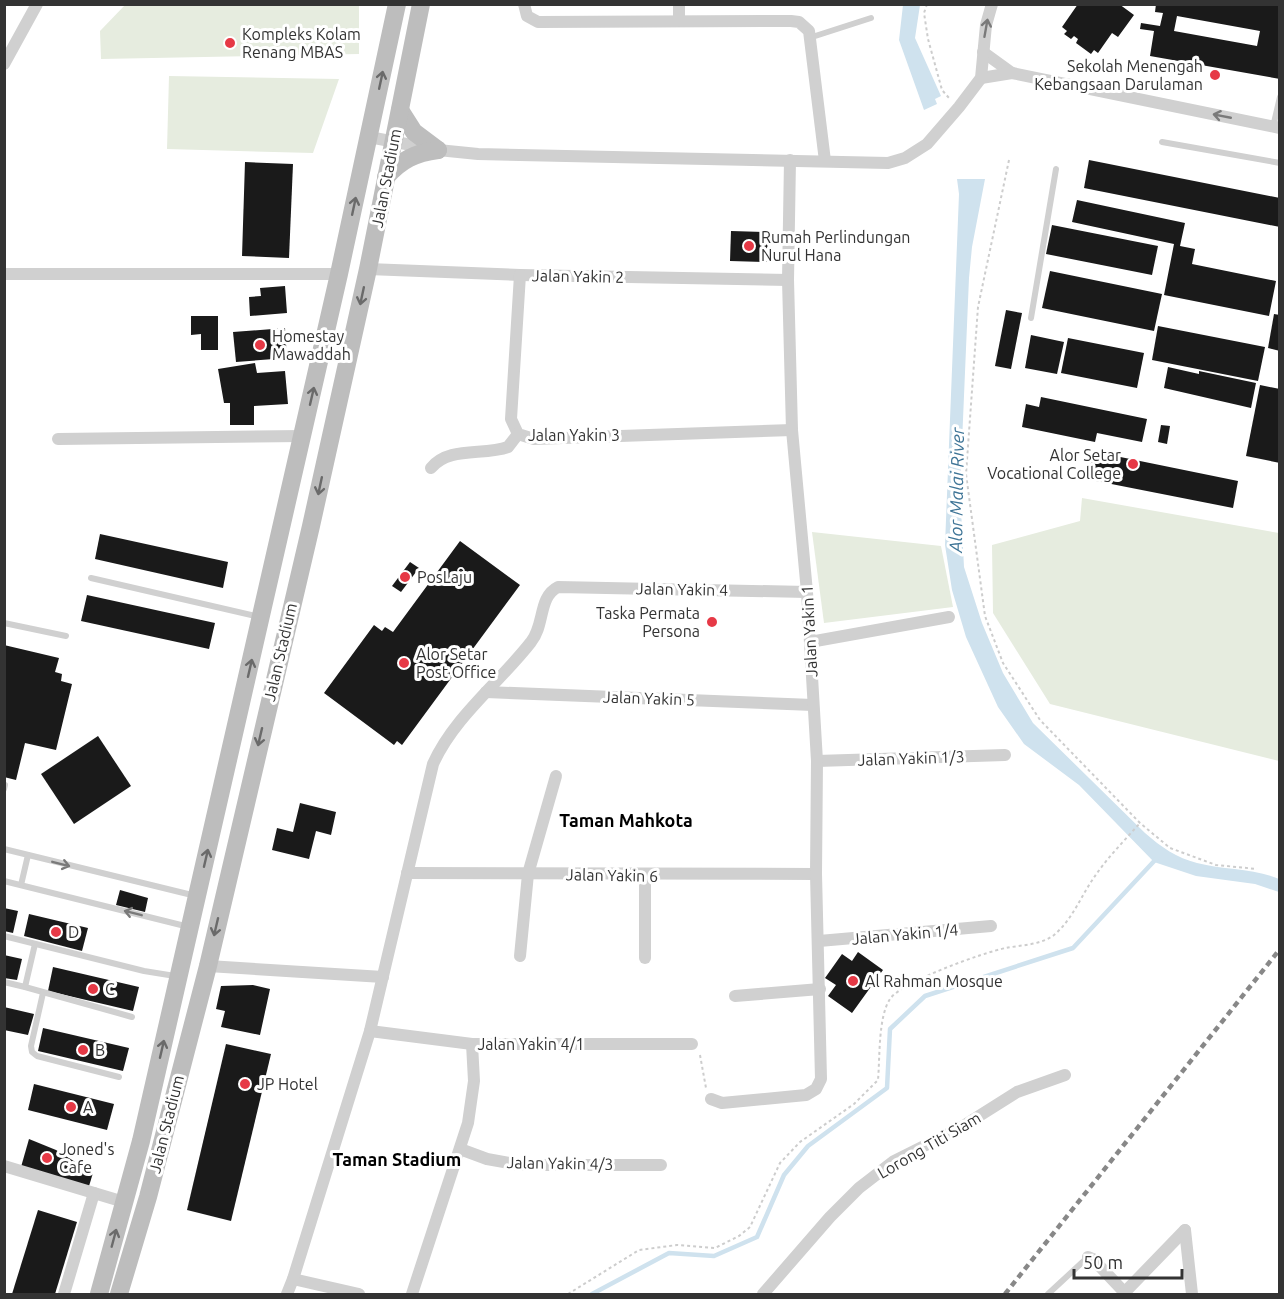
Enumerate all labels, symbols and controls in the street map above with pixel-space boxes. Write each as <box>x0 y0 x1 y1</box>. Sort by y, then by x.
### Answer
one-way arrow <box>981 19 992 39</box>
place label: Kompleks Kolam Renang MBAS <box>242 25 361 61</box>
marker: Kompleks Kolam Renang MBAS <box>223 36 237 50</box>
place label: Sekolah Menengah Kebangsaan Darulaman <box>1034 57 1203 93</box>
marker: Sekolah Menengah Kebangsaan Darulaman <box>1208 68 1222 82</box>
one-way arrow <box>376 70 387 90</box>
one-way arrow <box>1213 110 1232 121</box>
street label: Jalan Stadium <box>368 127 404 229</box>
one-way arrow <box>349 197 360 216</box>
place label: Rumah Perlindungan Nurul Hana <box>761 228 911 264</box>
marker: Rumah Perlindungan Nurul Hana <box>742 239 756 253</box>
street label: Jalan Yakin 2 <box>532 266 624 286</box>
one-way arrow <box>355 286 367 305</box>
place label: Homestay Mawaddah <box>272 327 351 363</box>
marker: Homestay Mawaddah <box>253 338 267 352</box>
one-way arrow <box>306 387 318 406</box>
street label: Jalan Yakin 3 <box>528 426 620 444</box>
water label: Alor Malai River <box>945 426 967 554</box>
place label: Alor Setar Vocational College <box>987 446 1121 482</box>
marker: Alor Setar Vocational College <box>1126 457 1140 471</box>
one-way arrow <box>313 476 325 495</box>
place label: PosLaju <box>417 568 472 586</box>
marker: PosLaju <box>398 570 412 584</box>
street label: Jalan Yakin 4 <box>636 579 728 599</box>
street label: Jalan Yakin 1 <box>798 585 820 677</box>
street label: Jalan Stadium <box>260 601 300 703</box>
place label: Taska Permata Persona <box>596 604 700 640</box>
marker: Taska Permata Persona <box>705 615 719 629</box>
place label: Alor Setar Post Office <box>416 645 496 681</box>
marker: Alor Setar Post Office <box>397 656 411 670</box>
one-way arrow <box>245 659 257 678</box>
street label: Jalan Yakin 5 <box>603 687 695 709</box>
one-way arrow <box>254 727 266 746</box>
street label: Jalan Yakin 1/3 <box>857 747 965 769</box>
district label: Taman Mahkota <box>559 810 693 830</box>
one-way arrow <box>201 849 212 869</box>
one-way arrow <box>51 858 70 870</box>
street label: Jalan Yakin 6 <box>566 865 658 885</box>
one-way arrow <box>124 906 143 918</box>
one-way arrow <box>210 917 222 936</box>
street label: Jalan Yakin 1/4 <box>851 920 959 948</box>
place label: D <box>68 923 79 941</box>
marker: D <box>49 925 63 939</box>
place label: Al Rahman Mosque <box>865 972 1003 990</box>
marker: Al Rahman Mosque <box>846 974 860 988</box>
place label: C <box>105 980 115 998</box>
marker: C <box>86 982 100 996</box>
street label: Jalan Yakin 4/1 <box>478 1035 584 1053</box>
one-way arrow <box>157 1040 169 1059</box>
place label: B <box>95 1041 105 1059</box>
marker: B <box>76 1043 90 1057</box>
street label: Jalan Stadium <box>145 1073 187 1175</box>
place label: JP Hotel <box>257 1075 318 1093</box>
marker: JP Hotel <box>238 1077 252 1091</box>
place label: A <box>83 1098 94 1116</box>
marker: A <box>64 1100 78 1114</box>
street label: Lorong Titi Siam <box>874 1108 984 1182</box>
place label: Joned's Cafe <box>59 1140 114 1176</box>
district label: Taman Stadium <box>333 1149 461 1169</box>
marker: Joned's Cafe <box>40 1151 54 1165</box>
street label: Jalan Yakin 4/3 <box>506 1153 614 1173</box>
one-way arrow <box>109 1229 121 1248</box>
scale bar <box>1074 1242 1182 1280</box>
text: 50 m <box>1083 1252 1123 1272</box>

